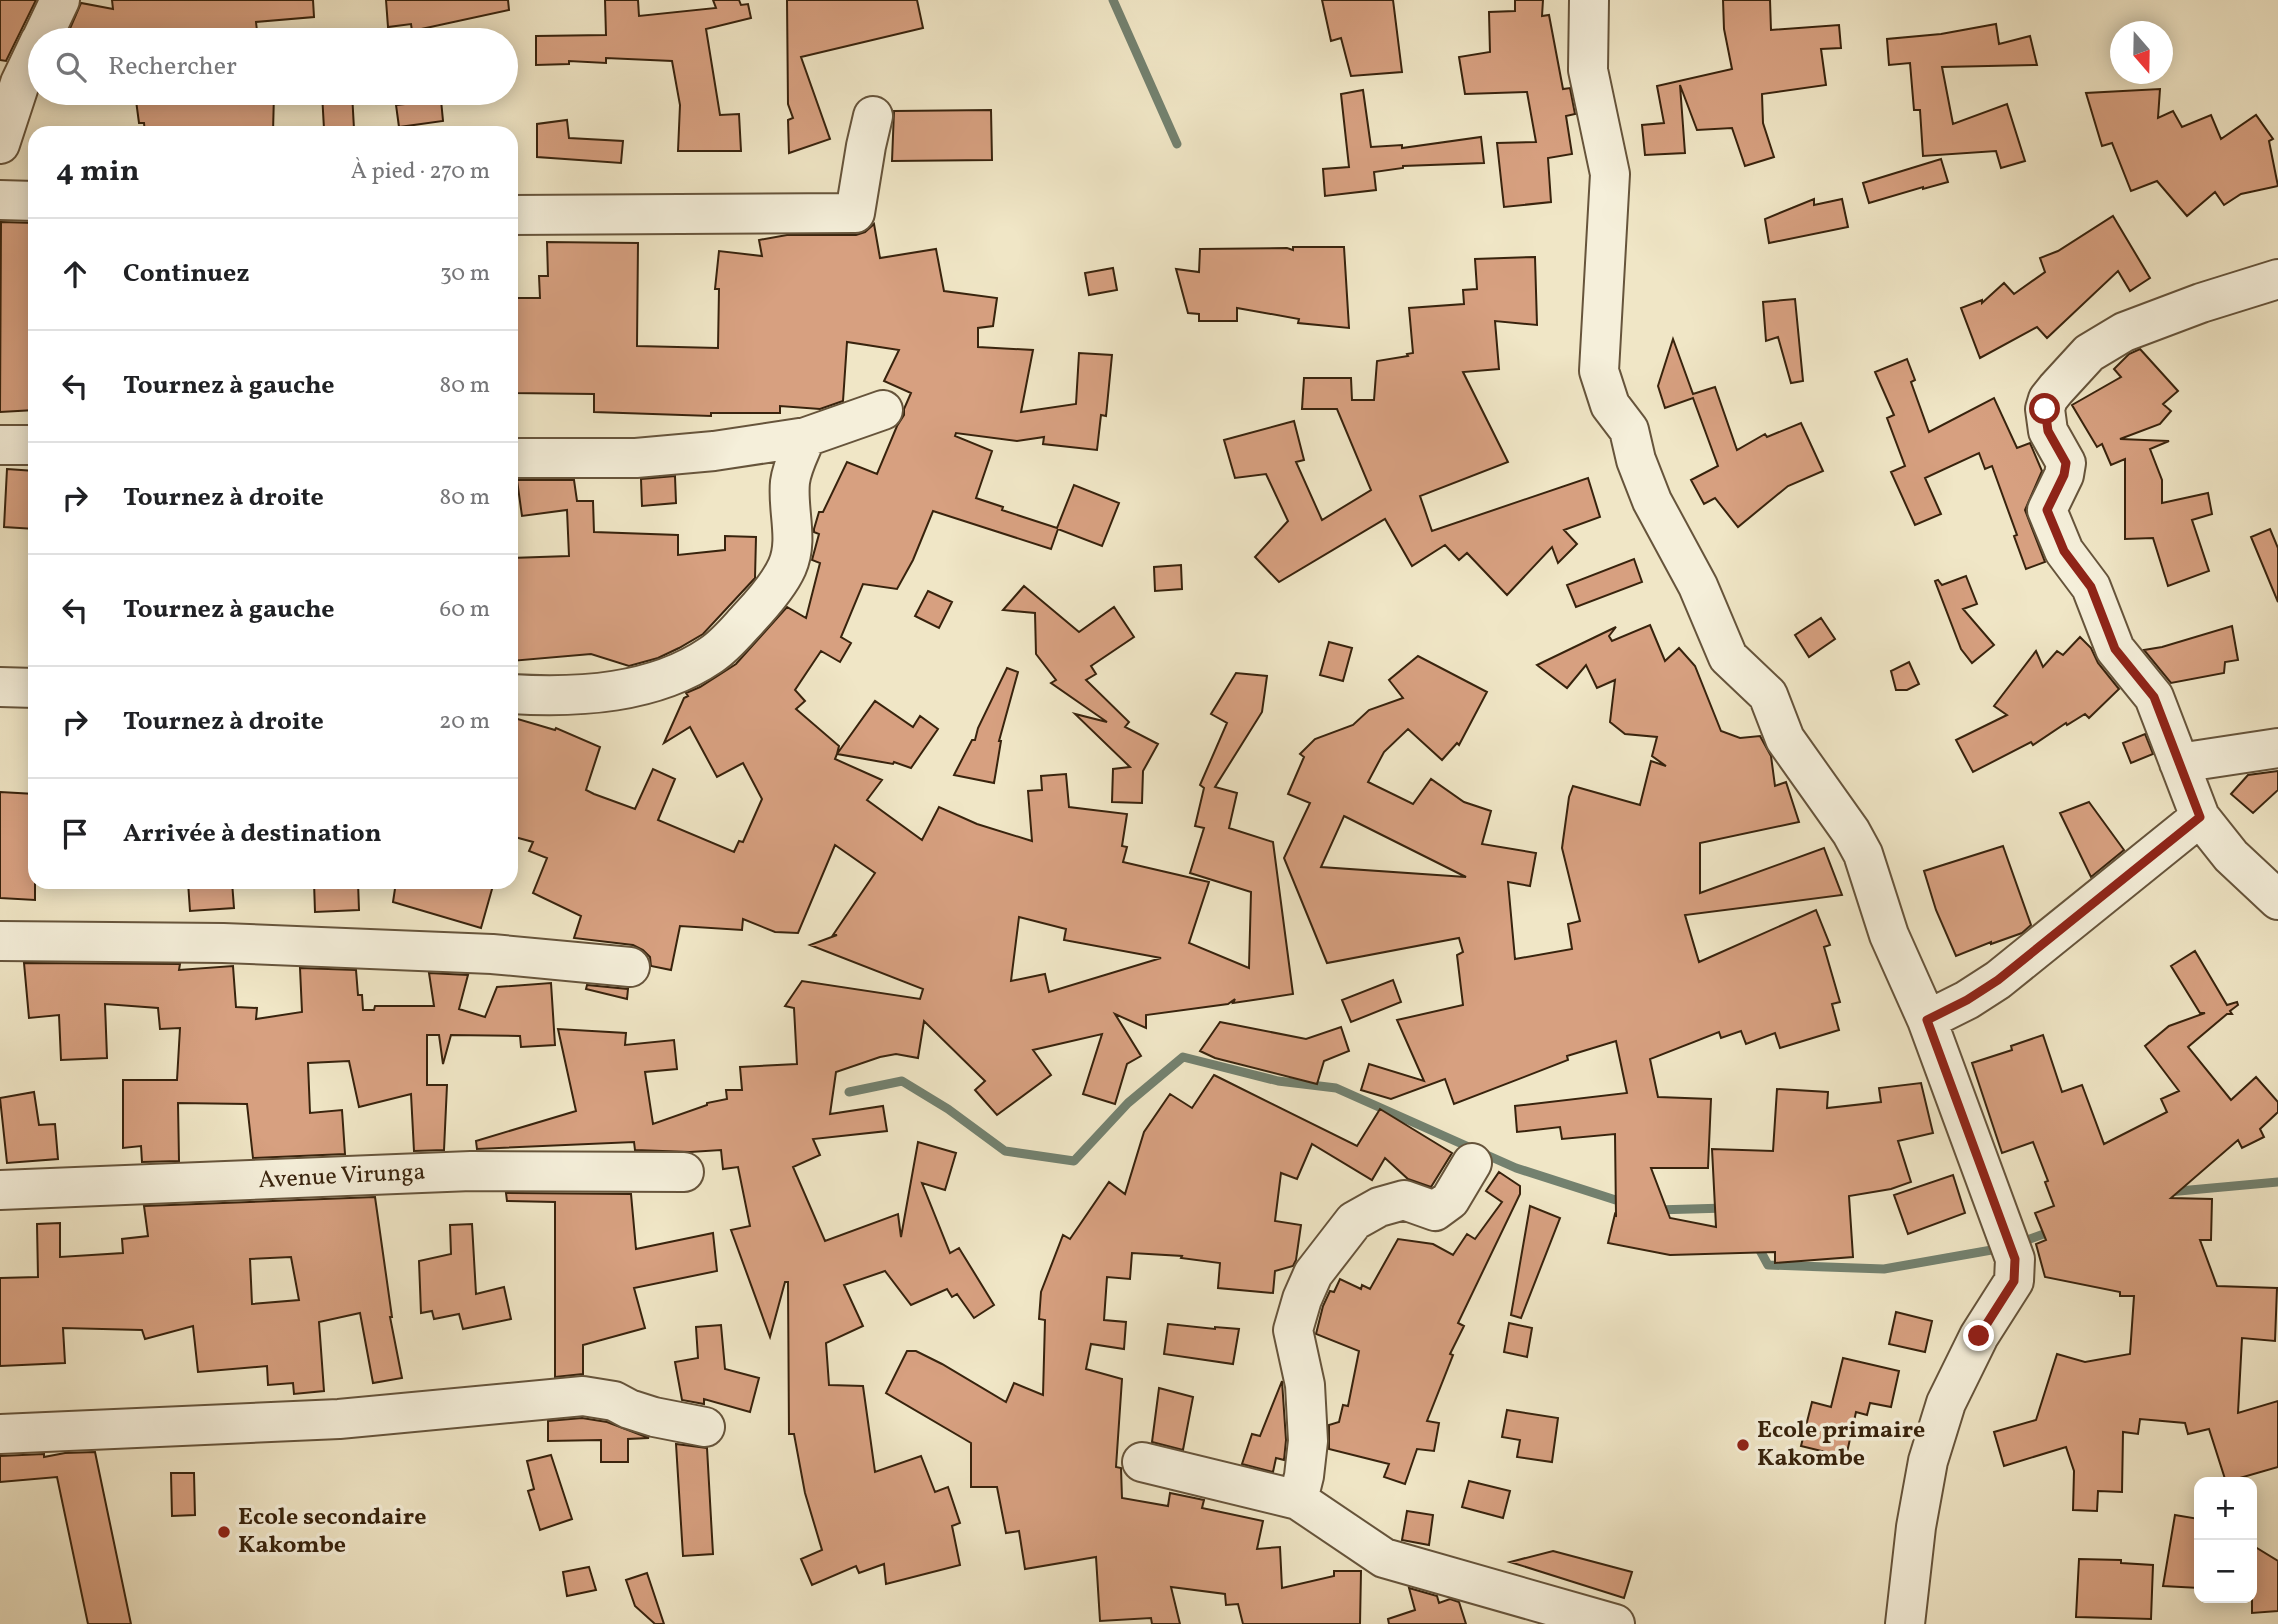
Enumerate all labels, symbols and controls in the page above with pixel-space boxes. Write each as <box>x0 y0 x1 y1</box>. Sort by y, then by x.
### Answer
north arrow <box>2110 21 2173 84</box>
search box <box>28 28 518 105</box>
icon: search <box>52 48 90 86</box>
text: Rechercher <box>108 49 237 85</box>
text: 4 min <box>56 151 140 193</box>
text: À pied · 270 m <box>351 156 490 188</box>
icon: ahead <box>56 255 94 293</box>
text: Continuez <box>123 256 249 292</box>
text: 30 m <box>440 258 490 290</box>
icon: left <box>56 367 94 405</box>
text: Tournez à gauche <box>123 368 335 404</box>
text: 80 m <box>440 370 490 402</box>
route start <box>2029 393 2060 424</box>
icon: right <box>56 479 94 517</box>
text: Tournez à droite <box>123 480 324 516</box>
text: 80 m <box>440 482 490 514</box>
icon: left <box>56 591 94 629</box>
text: Tournez à gauche <box>123 592 335 628</box>
text: 60 m <box>440 594 490 626</box>
icon: right <box>56 703 94 741</box>
text: Tournez à droite <box>123 704 324 740</box>
text: 20 m <box>439 706 490 738</box>
icon: arrive <box>56 815 94 853</box>
text: Arrivée à destination <box>123 816 382 852</box>
street label: Avenue Virunga <box>258 1156 426 1198</box>
route end <box>1963 1320 1994 1351</box>
place label: Ecole primaire Kakombe <box>1757 1414 1925 1476</box>
marker: Ecole primaire Kakombe <box>1735 1437 1751 1453</box>
map controls <box>2194 1477 2257 1603</box>
button: + <box>2194 1477 2257 1540</box>
place label: Ecole secondaire Kakombe <box>238 1501 426 1563</box>
marker: Ecole secondaire Kakombe <box>216 1524 232 1540</box>
button: − <box>2194 1540 2257 1603</box>

